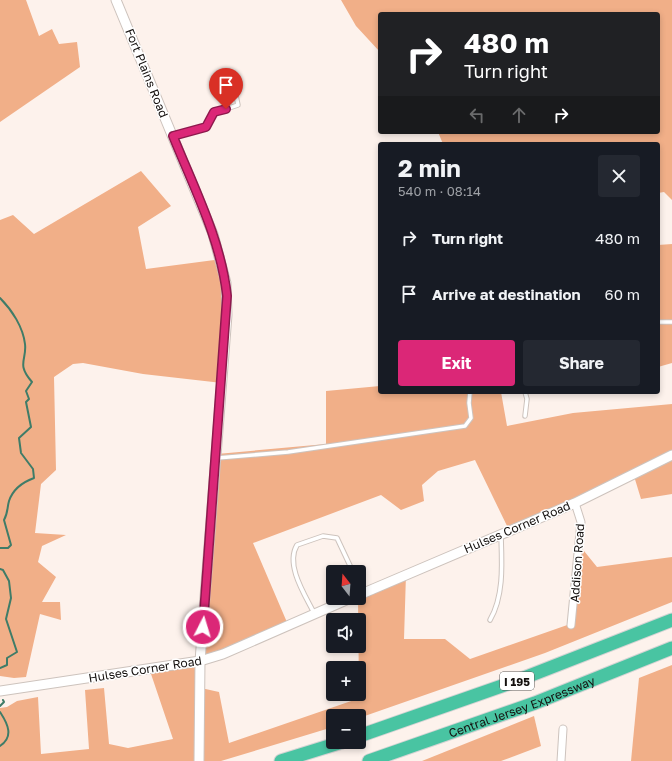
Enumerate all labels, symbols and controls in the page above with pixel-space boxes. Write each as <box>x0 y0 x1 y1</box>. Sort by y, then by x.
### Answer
street label: Fort Plains Road <box>122 26 172 120</box>
text: 480 m <box>464 26 549 59</box>
icon: right <box>398 28 450 80</box>
text: Turn right <box>464 60 548 82</box>
pin <box>209 68 243 109</box>
icon: arrive <box>215 74 237 96</box>
icon: left <box>466 104 488 126</box>
icon: ahead <box>508 104 530 126</box>
icon: right <box>550 104 572 126</box>
text: 2 min <box>398 153 461 182</box>
button: close <box>598 155 640 197</box>
text: 540 m · 08:14 <box>398 183 481 199</box>
icon: right <box>398 227 420 249</box>
text: Turn right <box>432 229 503 247</box>
text: 480 m <box>595 229 640 247</box>
icon: arrive <box>398 283 420 305</box>
text: Arrive at destination <box>432 285 581 303</box>
text: 60 m <box>605 285 640 303</box>
button: Exit <box>398 340 515 386</box>
button: Share <box>523 340 640 386</box>
street label: Hulses Corner Road <box>461 498 573 556</box>
street label: Addison Road <box>567 523 587 603</box>
north arrow <box>326 565 366 605</box>
map controls <box>326 565 366 749</box>
position arrow <box>182 606 224 648</box>
button: sound <box>326 613 366 653</box>
street label: Hulses Corner Road <box>87 653 203 685</box>
button: + <box>326 661 366 701</box>
street label: Central Jersey Expressway <box>446 672 597 740</box>
road number: I 195 <box>500 672 534 690</box>
button: − <box>326 709 366 749</box>

